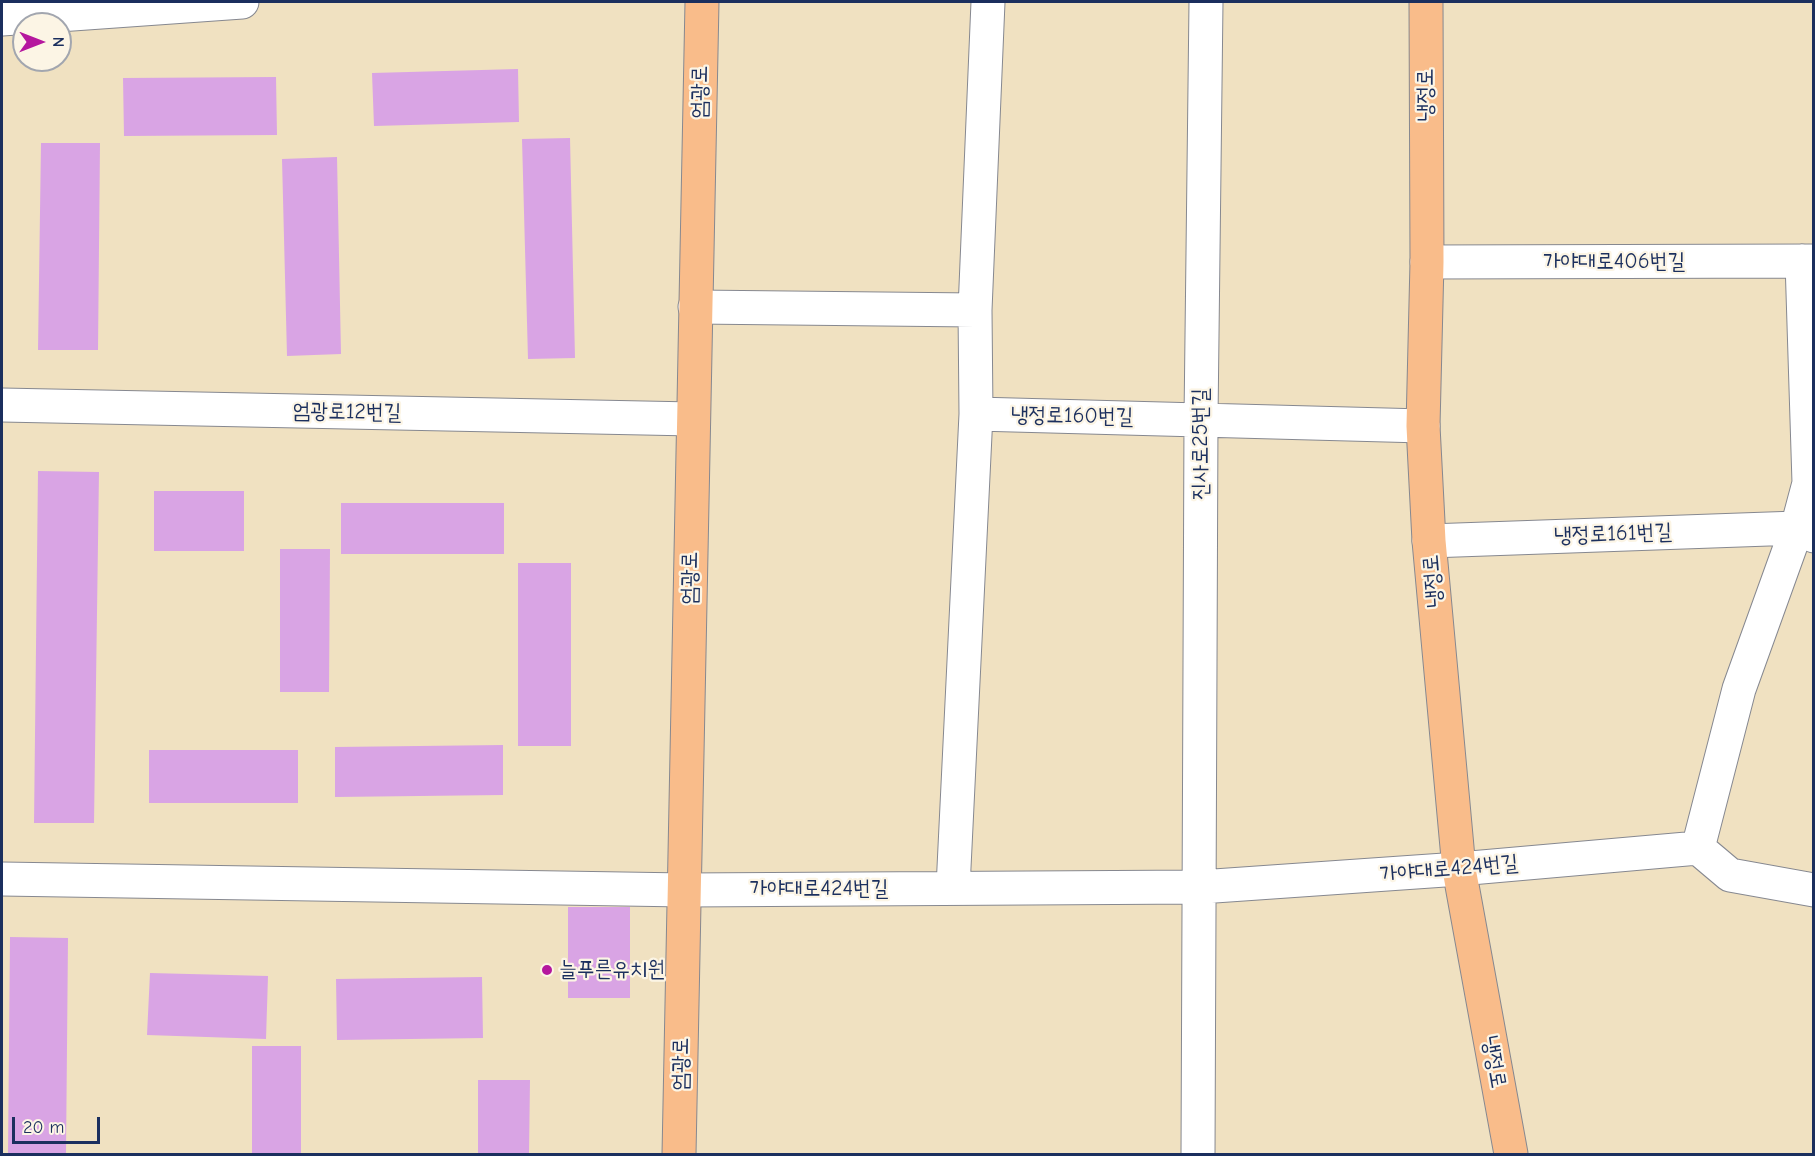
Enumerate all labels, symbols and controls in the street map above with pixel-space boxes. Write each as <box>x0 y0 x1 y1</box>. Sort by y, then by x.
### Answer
north arrow <box>12 12 72 72</box>
text: N <box>49 37 67 47</box>
street label: 엄광로 <box>686 65 714 119</box>
street label: 냉정로 <box>1413 68 1439 122</box>
street label: 가야대로406번길 <box>1543 249 1685 275</box>
street label: 진사로25번길 <box>1188 388 1214 500</box>
street label: 엄광로12번길 <box>292 398 402 426</box>
street label: 냉정로160번길 <box>1011 402 1133 430</box>
street label: 냉정로161번길 <box>1554 519 1672 549</box>
street label: 엄광로 <box>676 551 704 605</box>
street label: 냉정로 <box>1418 553 1448 609</box>
street label: 가야대로424번길 <box>1379 850 1519 888</box>
street label: 가야대로424번길 <box>750 876 888 902</box>
place label: 늘푸른유치원 <box>559 957 665 983</box>
marker: 늘푸른유치원 <box>540 963 554 977</box>
street label: 냉정로 <box>1476 1034 1512 1090</box>
street label: 엄광로 <box>667 1037 695 1091</box>
scale bar <box>15 1105 104 1143</box>
text: 20 m <box>23 1117 64 1138</box>

